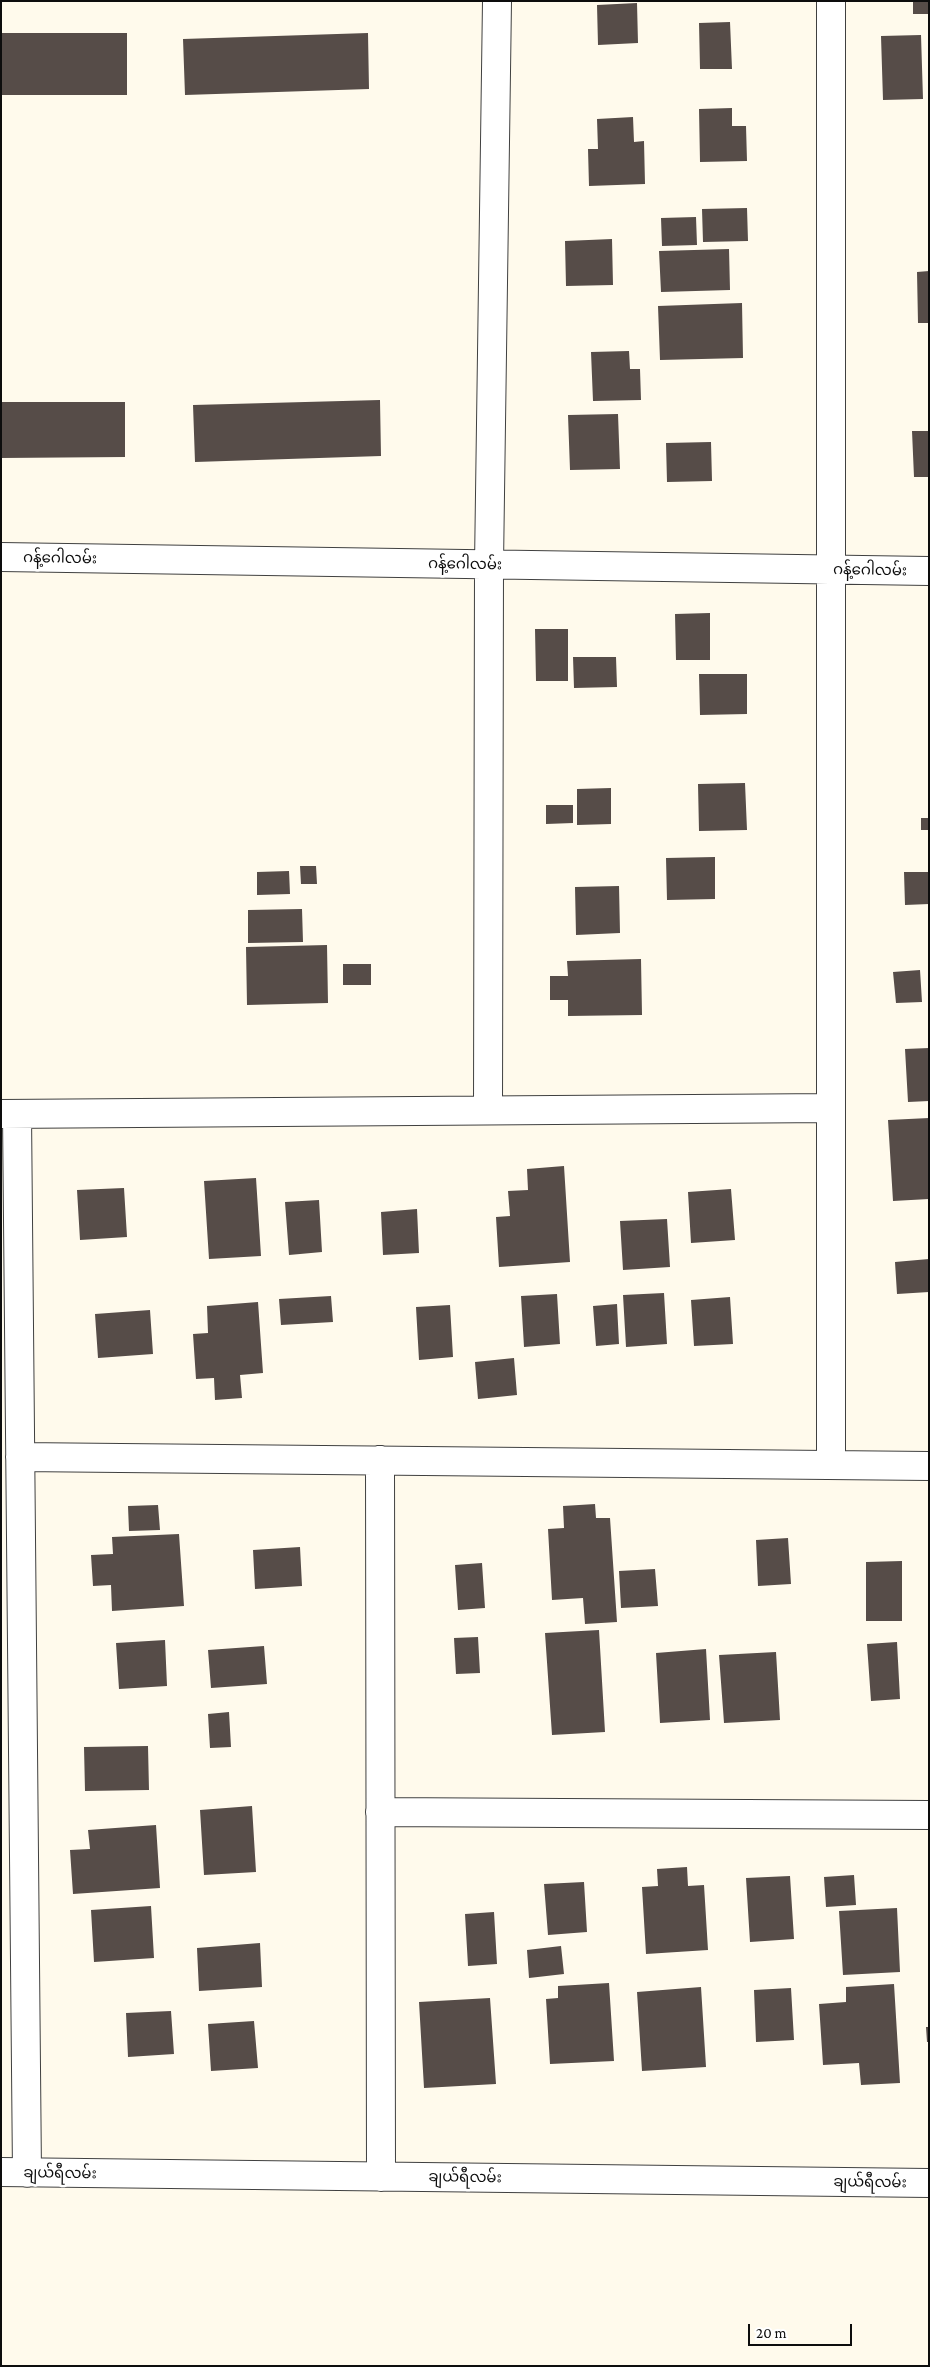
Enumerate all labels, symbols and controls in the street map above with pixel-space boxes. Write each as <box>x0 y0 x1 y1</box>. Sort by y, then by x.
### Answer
street label: ဂန့်ဂေါလမ်း <box>23 548 97 568</box>
street label: ဂန့်ဂေါလမ်း <box>428 554 502 574</box>
street label: ဂန့်ဂေါလမ်း <box>833 560 907 580</box>
street label: ချယ်ရီလမ်း <box>23 2163 97 2183</box>
street label: ချယ်ရီလမ်း <box>428 2167 502 2187</box>
street label: ချယ်ရီလမ်း <box>833 2172 907 2192</box>
scale bar <box>750 2314 854 2346</box>
text: 20 m <box>756 2325 787 2341</box>

